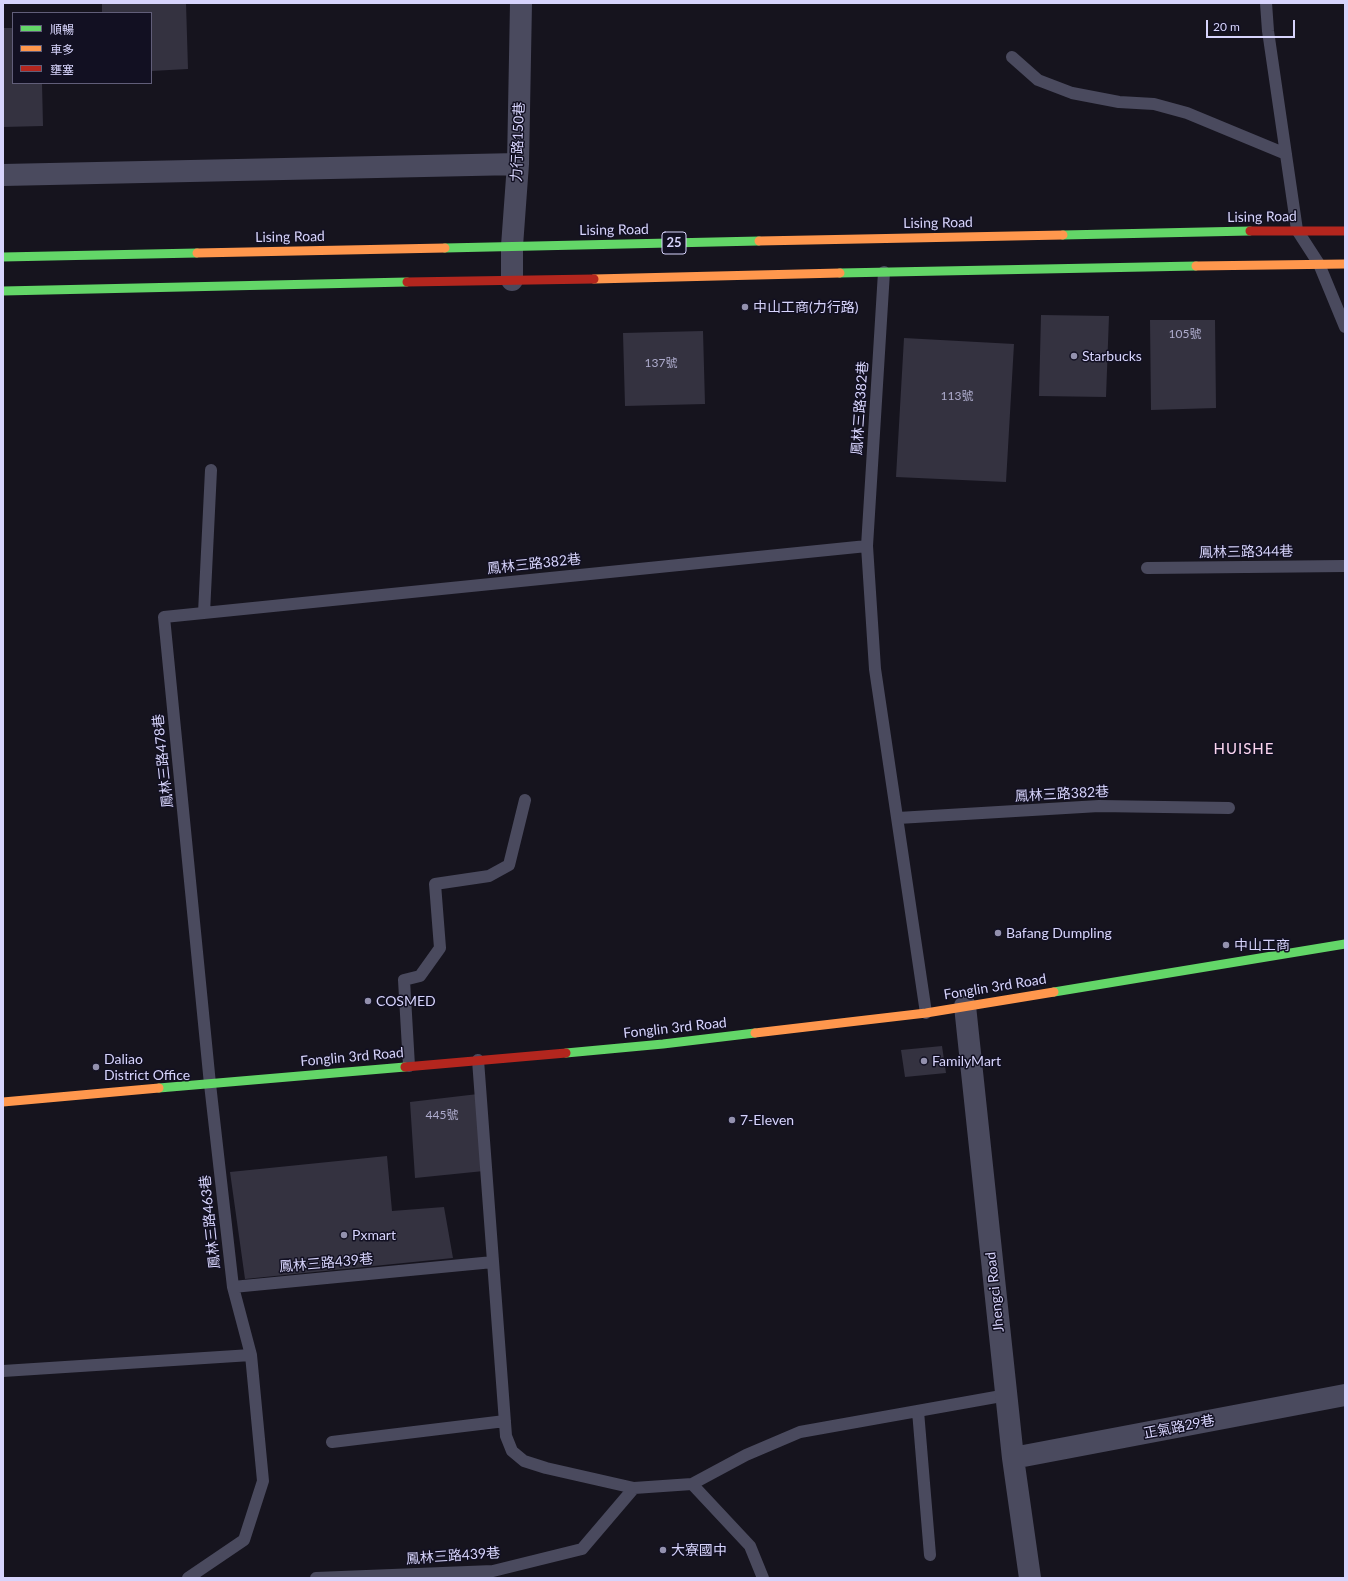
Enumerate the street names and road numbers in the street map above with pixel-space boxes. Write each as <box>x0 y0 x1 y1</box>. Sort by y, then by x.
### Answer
street label: 力行路150巷 <box>508 102 528 182</box>
street label: Lising Road <box>1227 208 1297 226</box>
street label: Lising Road <box>903 214 973 232</box>
street label: Lising Road <box>579 221 649 239</box>
street label: Lising Road <box>255 228 325 246</box>
road number: 25 <box>662 232 686 254</box>
street label: 鳳林三路382巷 <box>848 360 872 456</box>
street label: 鳳林三路344巷 <box>1199 543 1293 561</box>
street label: 鳳林三路382巷 <box>486 551 582 577</box>
street label: 鳳林三路478巷 <box>150 713 176 809</box>
street label: 鳳林三路382巷 <box>1014 783 1110 805</box>
street label: Fonglin 3rd Road <box>942 971 1048 1003</box>
street label: Fonglin 3rd Road <box>622 1014 728 1042</box>
street label: Fonglin 3rd Road <box>300 1044 404 1070</box>
street label: 鳳林三路463巷 <box>197 1174 223 1270</box>
street label: 鳳林三路439巷 <box>278 1251 374 1275</box>
street label: Jhengci Road <box>982 1251 1008 1333</box>
street label: 正氣路29巷 <box>1142 1412 1216 1442</box>
street label: 鳳林三路439巷 <box>405 1544 501 1568</box>

